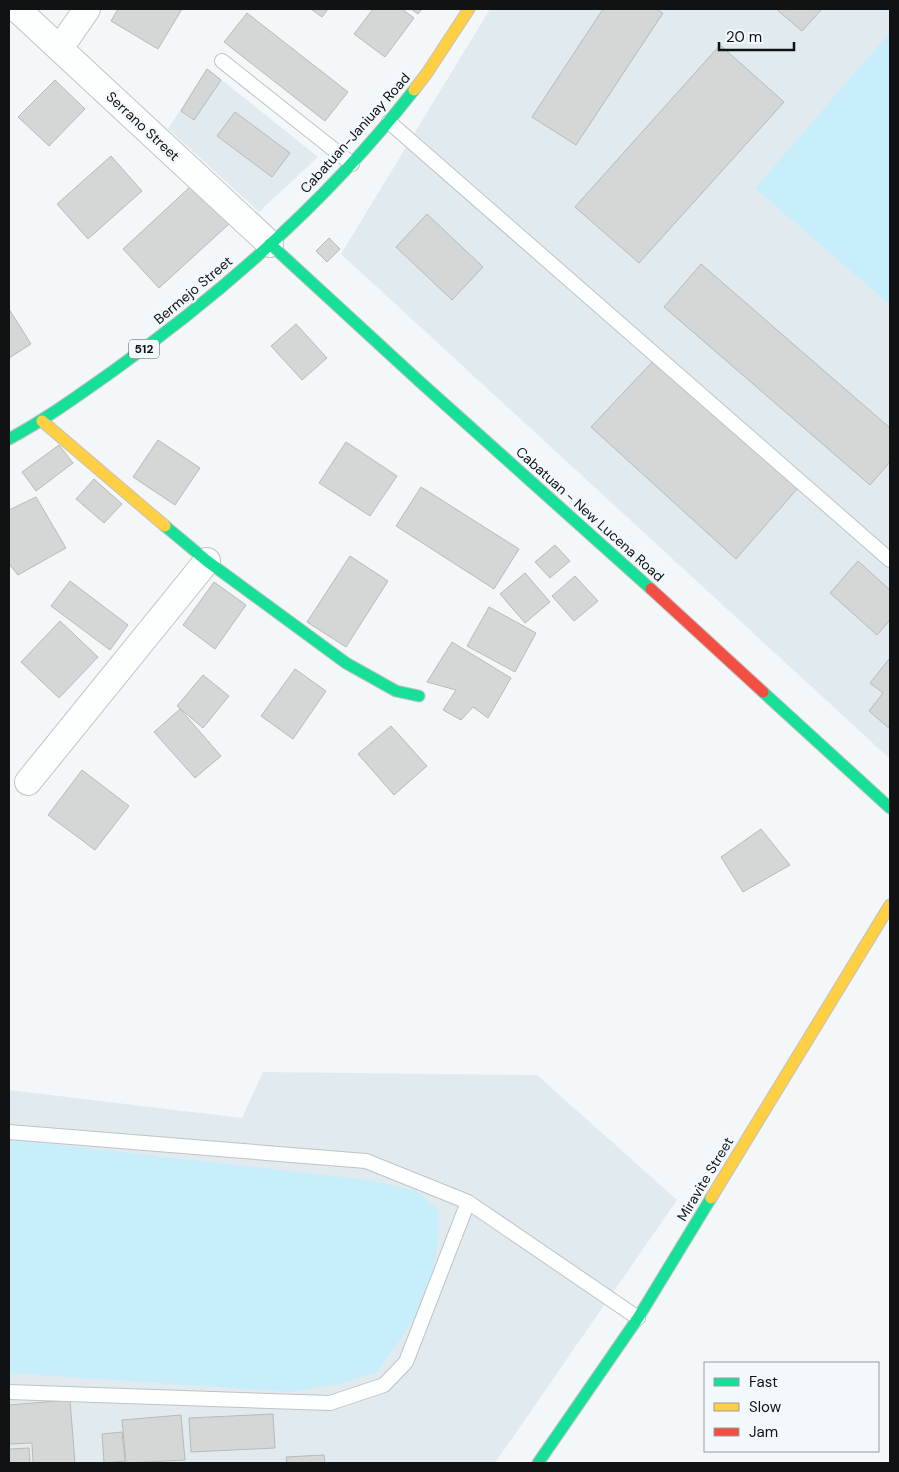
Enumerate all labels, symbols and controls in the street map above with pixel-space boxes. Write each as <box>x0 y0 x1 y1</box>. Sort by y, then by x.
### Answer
scale bar <box>719 20 794 52</box>
text: 20 m <box>726 27 762 47</box>
street label: Cabatuan-Janiuay Road <box>296 69 414 197</box>
street label: Serrano Street <box>103 87 183 165</box>
street label: Bermejo Street <box>150 252 236 328</box>
road number: 512 <box>129 339 159 358</box>
street label: Cabatuan - New Lucena Road <box>512 443 668 585</box>
street label: Miravite Street <box>673 1134 737 1224</box>
legend <box>704 1362 879 1452</box>
text: Fast <box>749 1372 778 1392</box>
text: Slow <box>749 1397 782 1417</box>
text: Jam <box>749 1422 778 1442</box>

